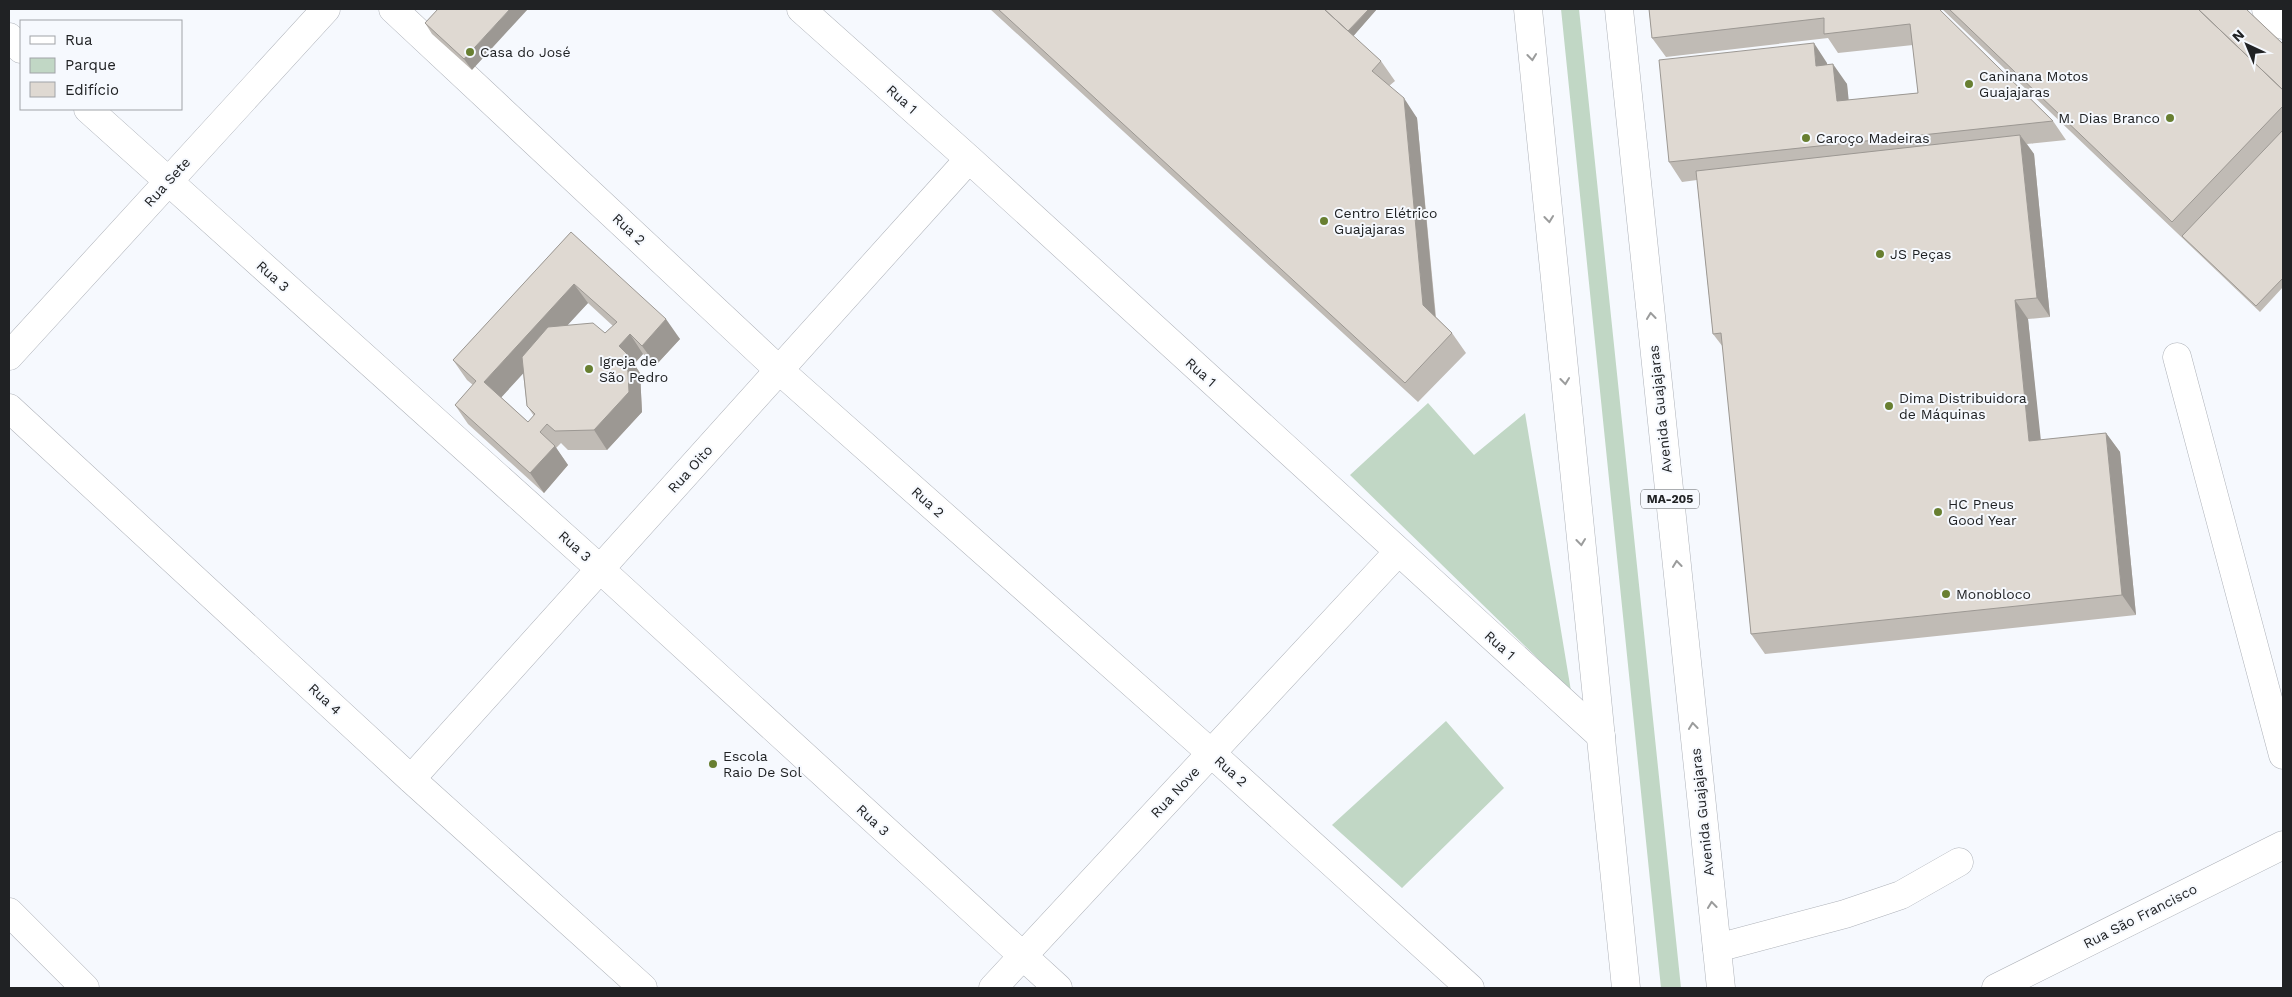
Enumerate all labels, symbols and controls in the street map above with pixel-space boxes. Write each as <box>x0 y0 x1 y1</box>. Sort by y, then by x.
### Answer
legend <box>20 20 182 110</box>
north arrow <box>2222 20 2272 70</box>
text: N <box>2229 26 2247 45</box>
text: Rua <box>65 31 93 49</box>
place label: Casa do José <box>480 44 571 60</box>
marker: Casa do José <box>464 46 476 58</box>
one-way arrow <box>1527 54 1538 62</box>
text: Parque <box>65 56 116 74</box>
place label: Caninana Motos Guajajaras <box>1979 68 2088 100</box>
marker: Caninana Motos Guajajaras <box>1963 78 1975 90</box>
text: Edifício <box>65 81 119 99</box>
street label: Rua 1 <box>884 81 920 117</box>
place label: M. Dias Branco <box>2058 110 2160 126</box>
marker: M. Dias Branco <box>2164 112 2176 124</box>
place label: Caroço Madeiras <box>1816 130 1930 146</box>
marker: Caroço Madeiras <box>1800 132 1812 144</box>
street label: Rua Sete <box>141 154 193 210</box>
place label: Centro Elétrico Guajajaras <box>1334 205 1437 237</box>
street label: Rua 2 <box>610 210 648 248</box>
marker: Centro Elétrico Guajajaras <box>1318 215 1330 227</box>
one-way arrow <box>1543 215 1554 223</box>
place label: JS Peças <box>1890 246 1951 262</box>
marker: JS Peças <box>1874 248 1886 260</box>
street label: Rua 3 <box>253 257 293 295</box>
one-way arrow <box>1646 311 1657 319</box>
street label: Avenida Guajajaras <box>1645 344 1675 474</box>
place label: Igreja de São Pedro <box>599 353 668 385</box>
street label: Rua 1 <box>1183 354 1219 390</box>
marker: Igreja de São Pedro <box>583 363 595 375</box>
one-way arrow <box>1559 377 1570 385</box>
place label: Dima Distribuidora de Máquinas <box>1899 390 2027 422</box>
marker: Dima Distribuidora de Máquinas <box>1883 400 1895 412</box>
street label: Rua Oito <box>664 442 716 496</box>
street label: Rua 2 <box>908 483 948 521</box>
road number: MA-205 <box>1641 489 1699 508</box>
place label: HC Pneus Good Year <box>1948 496 2017 528</box>
marker: HC Pneus Good Year <box>1932 506 1944 518</box>
street label: Rua 3 <box>555 527 595 565</box>
one-way arrow <box>1575 539 1586 547</box>
one-way arrow <box>1671 560 1682 568</box>
place label: Monobloco <box>1956 586 2031 602</box>
marker: Monobloco <box>1940 588 1952 600</box>
street label: Rua 1 <box>1482 627 1518 663</box>
street label: Rua 4 <box>305 680 345 718</box>
one-way arrow <box>1688 722 1699 730</box>
street label: Avenida Guajajaras <box>1687 747 1717 877</box>
place label: Escola Raio De Sol <box>723 748 802 780</box>
street label: Rua 2 <box>1211 752 1251 790</box>
marker: Escola Raio De Sol <box>707 758 719 770</box>
street label: Rua Nove <box>1147 763 1203 821</box>
street label: Rua 3 <box>854 801 892 839</box>
street label: Rua São Francisco <box>2081 880 2199 952</box>
one-way arrow <box>1707 901 1718 909</box>

